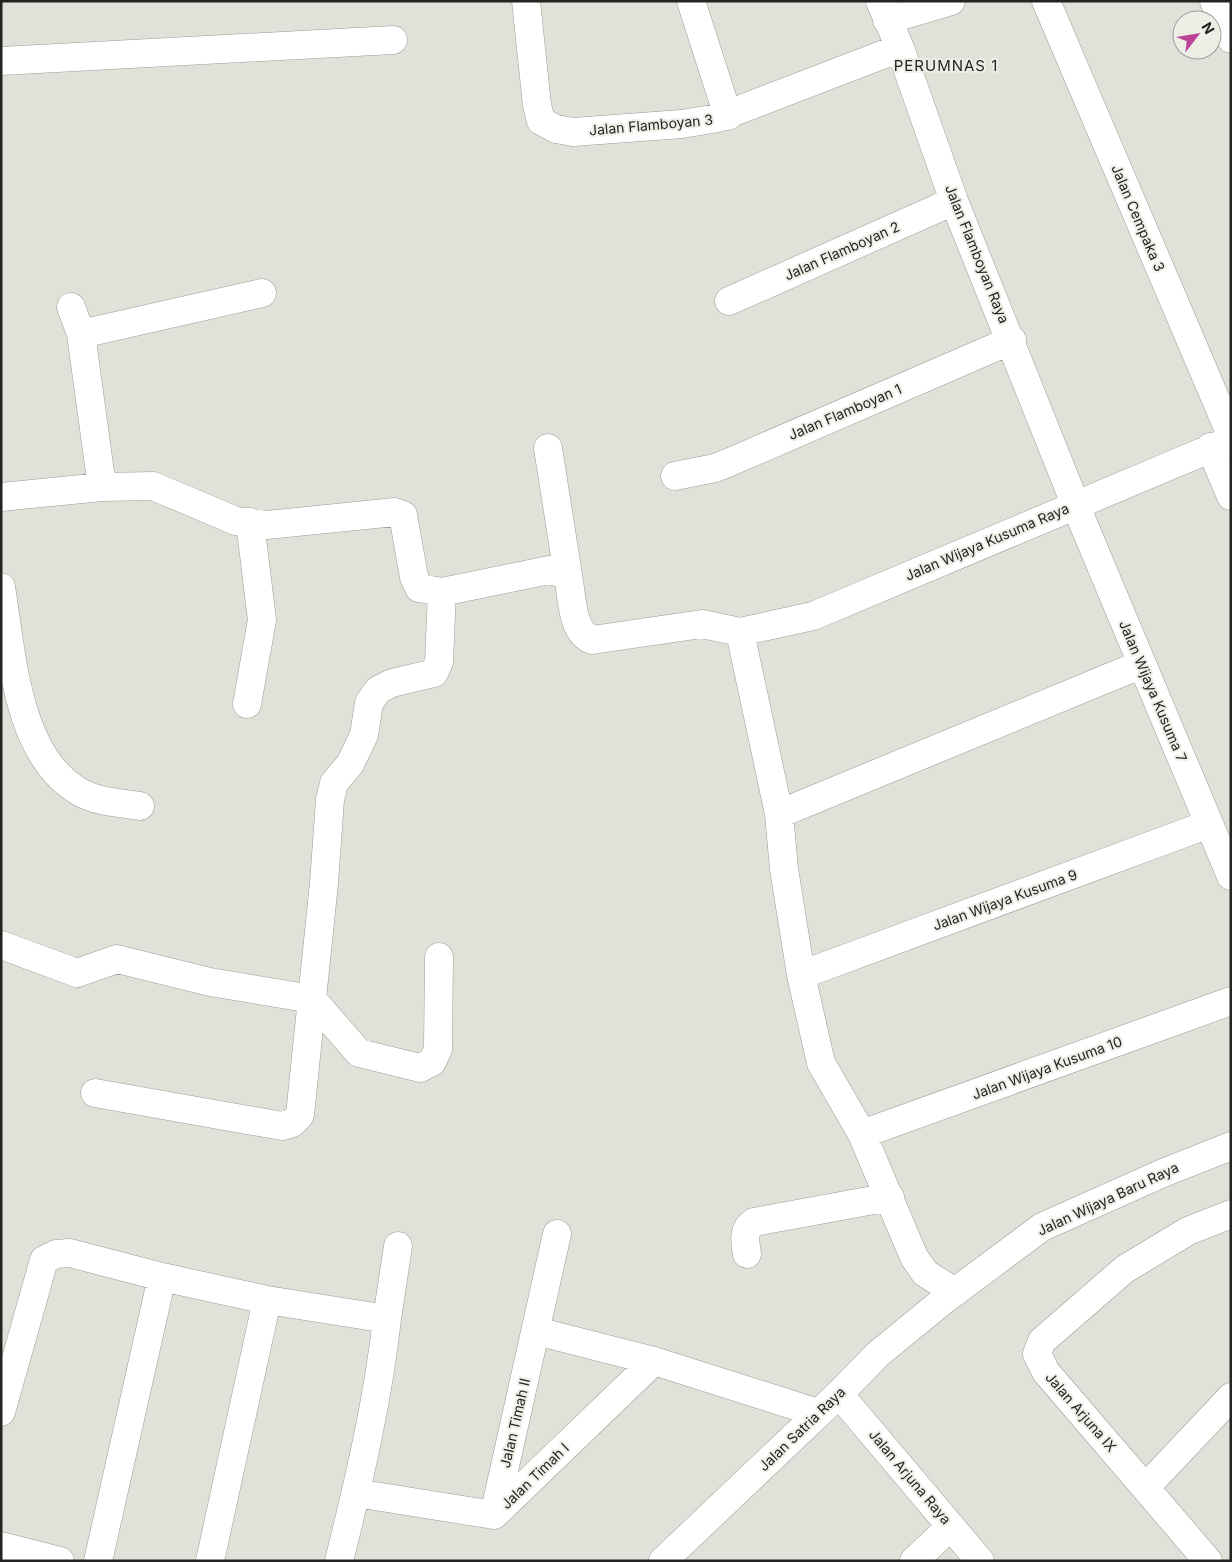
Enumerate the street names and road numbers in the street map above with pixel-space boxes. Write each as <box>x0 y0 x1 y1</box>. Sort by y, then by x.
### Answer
street label: Jalan Flamboyan 3 <box>588 111 714 138</box>
street label: Jalan Cempaka 3 <box>1108 162 1169 274</box>
street label: Jalan Flamboyan Raya <box>942 182 1013 326</box>
street label: Jalan Flamboyan 2 <box>782 218 902 284</box>
street label: Jalan Flamboyan 1 <box>786 380 904 443</box>
street label: Jalan Wijaya Kusuma Raya <box>902 499 1071 584</box>
street label: Jalan Wijaya Kusuma 7 <box>1116 618 1191 764</box>
street label: Jalan Wijaya Kusuma 9 <box>930 865 1080 934</box>
street label: Jalan Wijaya Kusuma 10 <box>969 1032 1124 1103</box>
street label: Jalan Wijaya Baru Raya <box>1034 1158 1181 1239</box>
street label: Jalan Arjuna IX <box>1042 1369 1121 1455</box>
street label: Jalan Timah II <box>496 1376 533 1469</box>
street label: Jalan Satria Raya <box>755 1383 848 1474</box>
street label: Jalan Arjuna Raya <box>866 1426 955 1528</box>
street label: Jalan Timah I <box>497 1439 572 1512</box>

